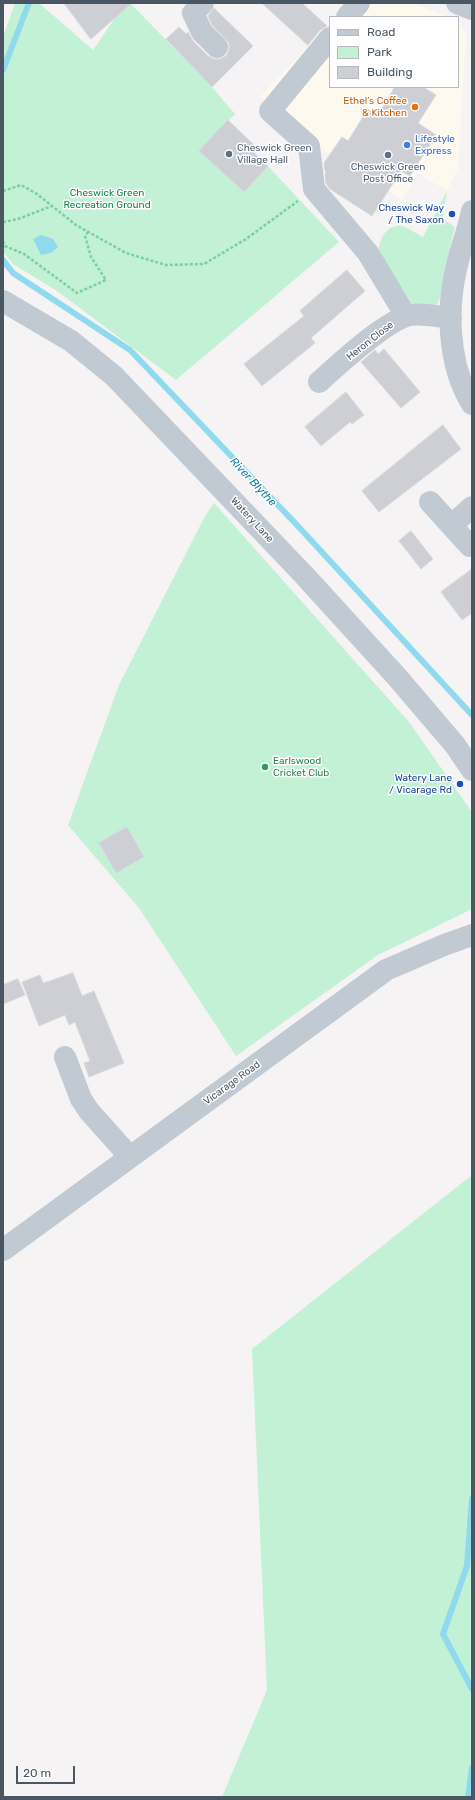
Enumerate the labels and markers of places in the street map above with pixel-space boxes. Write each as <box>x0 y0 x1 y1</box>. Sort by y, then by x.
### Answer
place label: Ethel’s Coffee & Kitchen <box>343 95 407 118</box>
marker: Ethel’s Coffee & Kitchen <box>410 102 420 112</box>
place label: Lifestyle Express <box>415 133 455 156</box>
marker: Lifestyle Express <box>402 140 412 150</box>
place label: Cheswick Green Village Hall <box>237 142 312 166</box>
marker: Cheswick Green Village Hall <box>224 149 234 159</box>
marker: Cheswick Green Post Office <box>383 150 393 160</box>
place label: Cheswick Green Post Office <box>351 161 425 184</box>
place label: Cheswick Way / The Saxon <box>378 202 444 226</box>
marker: Cheswick Way / The Saxon <box>447 209 457 219</box>
place label: Earlswood Cricket Club <box>273 755 329 778</box>
marker: Earlswood Cricket Club <box>260 762 270 772</box>
place label: Watery Lane / Vicarage Rd <box>389 772 452 796</box>
marker: Watery Lane / Vicarage Rd <box>455 779 465 789</box>

